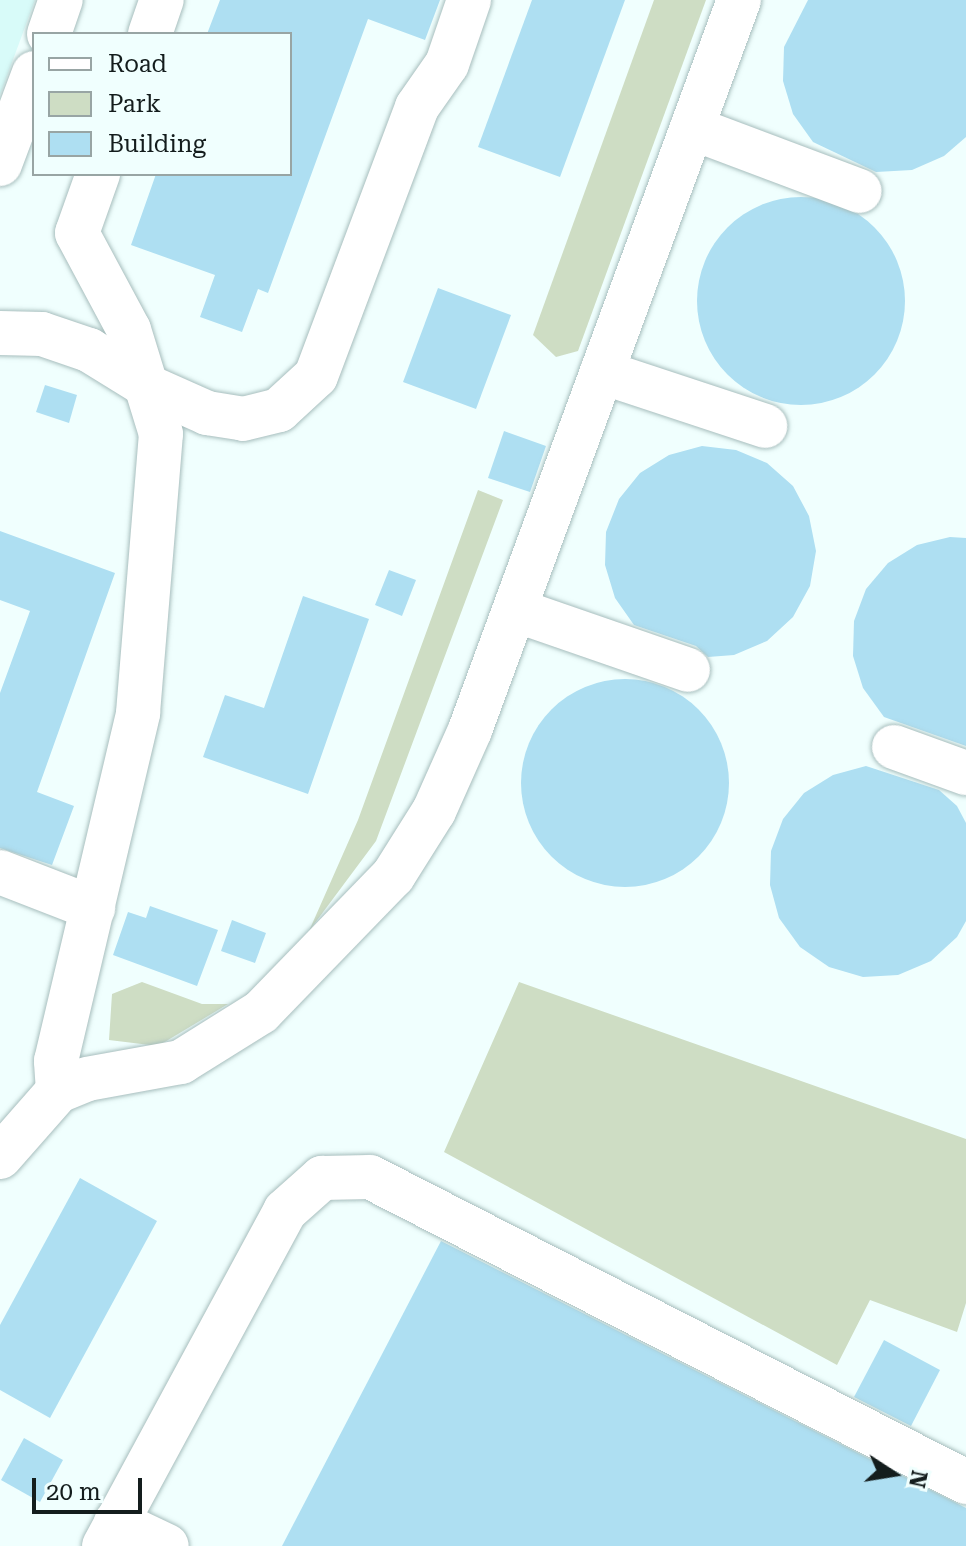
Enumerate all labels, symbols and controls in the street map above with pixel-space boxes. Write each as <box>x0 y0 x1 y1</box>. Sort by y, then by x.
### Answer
legend <box>32 32 292 176</box>
text: Road <box>108 50 167 78</box>
text: Park <box>108 90 161 118</box>
text: Building <box>108 130 206 158</box>
north arrow <box>854 1434 934 1514</box>
scale bar <box>36 1462 146 1512</box>
text: N <box>904 1468 932 1490</box>
text: 20 m <box>46 1478 101 1506</box>

